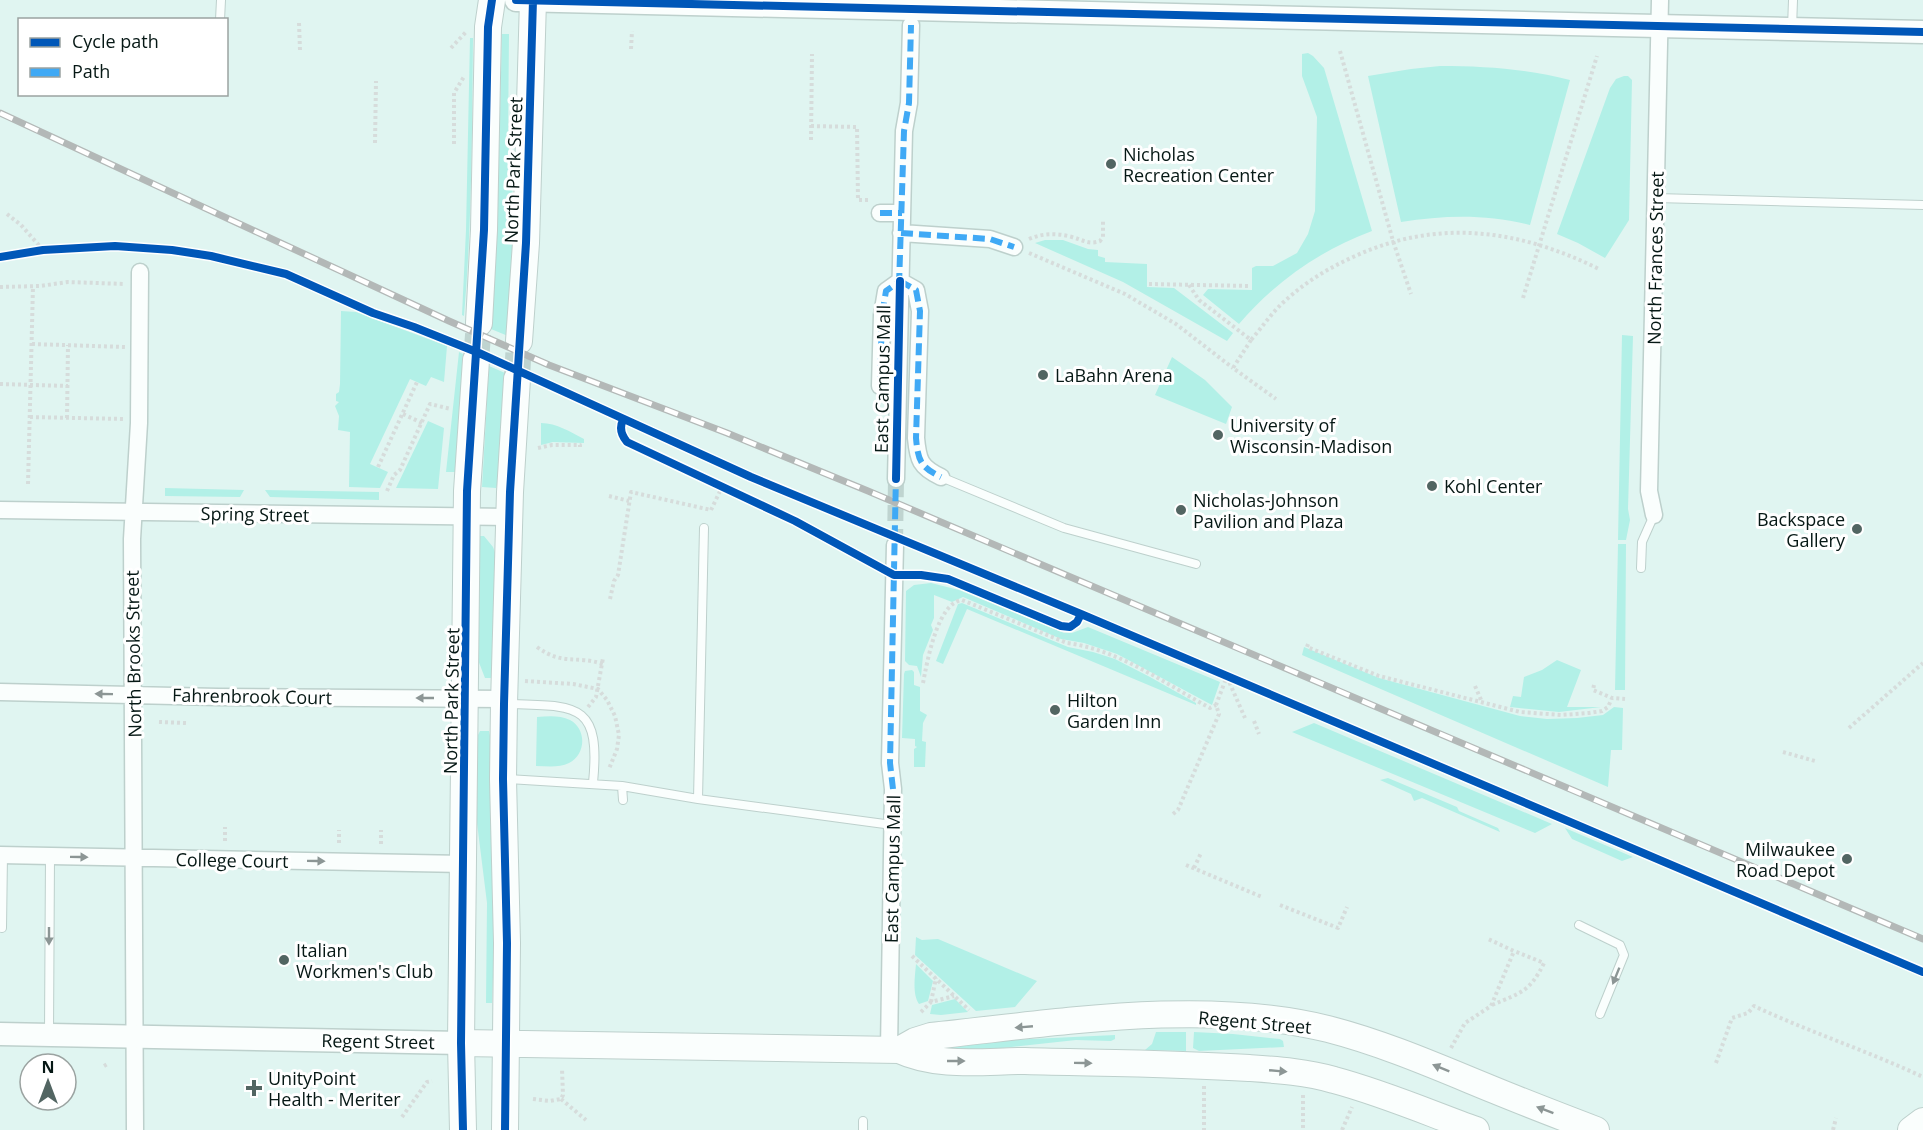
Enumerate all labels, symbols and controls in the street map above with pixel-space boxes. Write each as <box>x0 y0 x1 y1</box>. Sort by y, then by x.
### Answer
legend <box>18 18 228 96</box>
text: Cycle path <box>72 29 159 53</box>
text: Path <box>72 59 110 83</box>
street label: North Park Street <box>498 96 528 244</box>
place label: Nicholas Recreation Center <box>1123 142 1275 187</box>
marker: Nicholas Recreation Center <box>1104 157 1118 171</box>
street label: North Frances Street <box>1641 171 1669 345</box>
street label: East Campus Mall <box>869 305 895 453</box>
place label: LaBahn Arena <box>1055 363 1173 387</box>
marker: LaBahn Arena <box>1036 368 1050 382</box>
place label: University of Wisconsin-Madison <box>1230 413 1392 458</box>
marker: University of Wisconsin-Madison <box>1211 428 1225 442</box>
place label: Kohl Center <box>1444 474 1543 498</box>
marker: Kohl Center <box>1425 479 1439 493</box>
place label: Nicholas-Johnson Pavilion and Plaza <box>1193 488 1344 533</box>
street label: Spring Street <box>201 501 309 527</box>
marker: Nicholas-Johnson Pavilion and Plaza <box>1174 503 1188 517</box>
place label: Backspace Gallery <box>1757 507 1846 552</box>
marker: Backspace Gallery <box>1850 522 1864 536</box>
street label: North Brooks Street <box>120 570 146 738</box>
street label: North Park Street <box>438 628 464 774</box>
street label: Fahrenbrook Court <box>172 683 332 709</box>
place label: Hilton Garden Inn <box>1067 688 1161 733</box>
one-way arrow <box>95 689 114 698</box>
one-way arrow <box>416 693 435 703</box>
marker: Hilton Garden Inn <box>1048 703 1062 717</box>
street label: East Campus Mall <box>879 795 905 943</box>
place label: Milwaukee Road Depot <box>1736 837 1835 882</box>
street label: College Court <box>175 847 289 873</box>
one-way arrow <box>70 852 89 862</box>
marker: Milwaukee Road Depot <box>1840 852 1854 866</box>
one-way arrow <box>307 856 326 866</box>
one-way arrow <box>44 926 54 945</box>
place label: Italian Workmen's Club <box>296 938 433 983</box>
marker: Italian Workmen's Club <box>277 953 291 967</box>
one-way arrow <box>1611 968 1621 986</box>
street label: Regent Street <box>1197 1005 1313 1039</box>
one-way arrow <box>1014 1022 1033 1032</box>
street label: Regent Street <box>321 1028 435 1054</box>
north arrow <box>18 1052 78 1112</box>
text: N <box>41 1056 55 1078</box>
one-way arrow <box>947 1056 966 1066</box>
one-way arrow <box>1074 1058 1093 1067</box>
one-way arrow <box>1432 1063 1450 1072</box>
place label: UnityPoint Health - Meriter <box>268 1066 401 1111</box>
one-way arrow <box>1268 1066 1287 1076</box>
marker: UnityPoint Health - Meriter <box>245 1079 263 1097</box>
one-way arrow <box>1536 1105 1554 1114</box>

